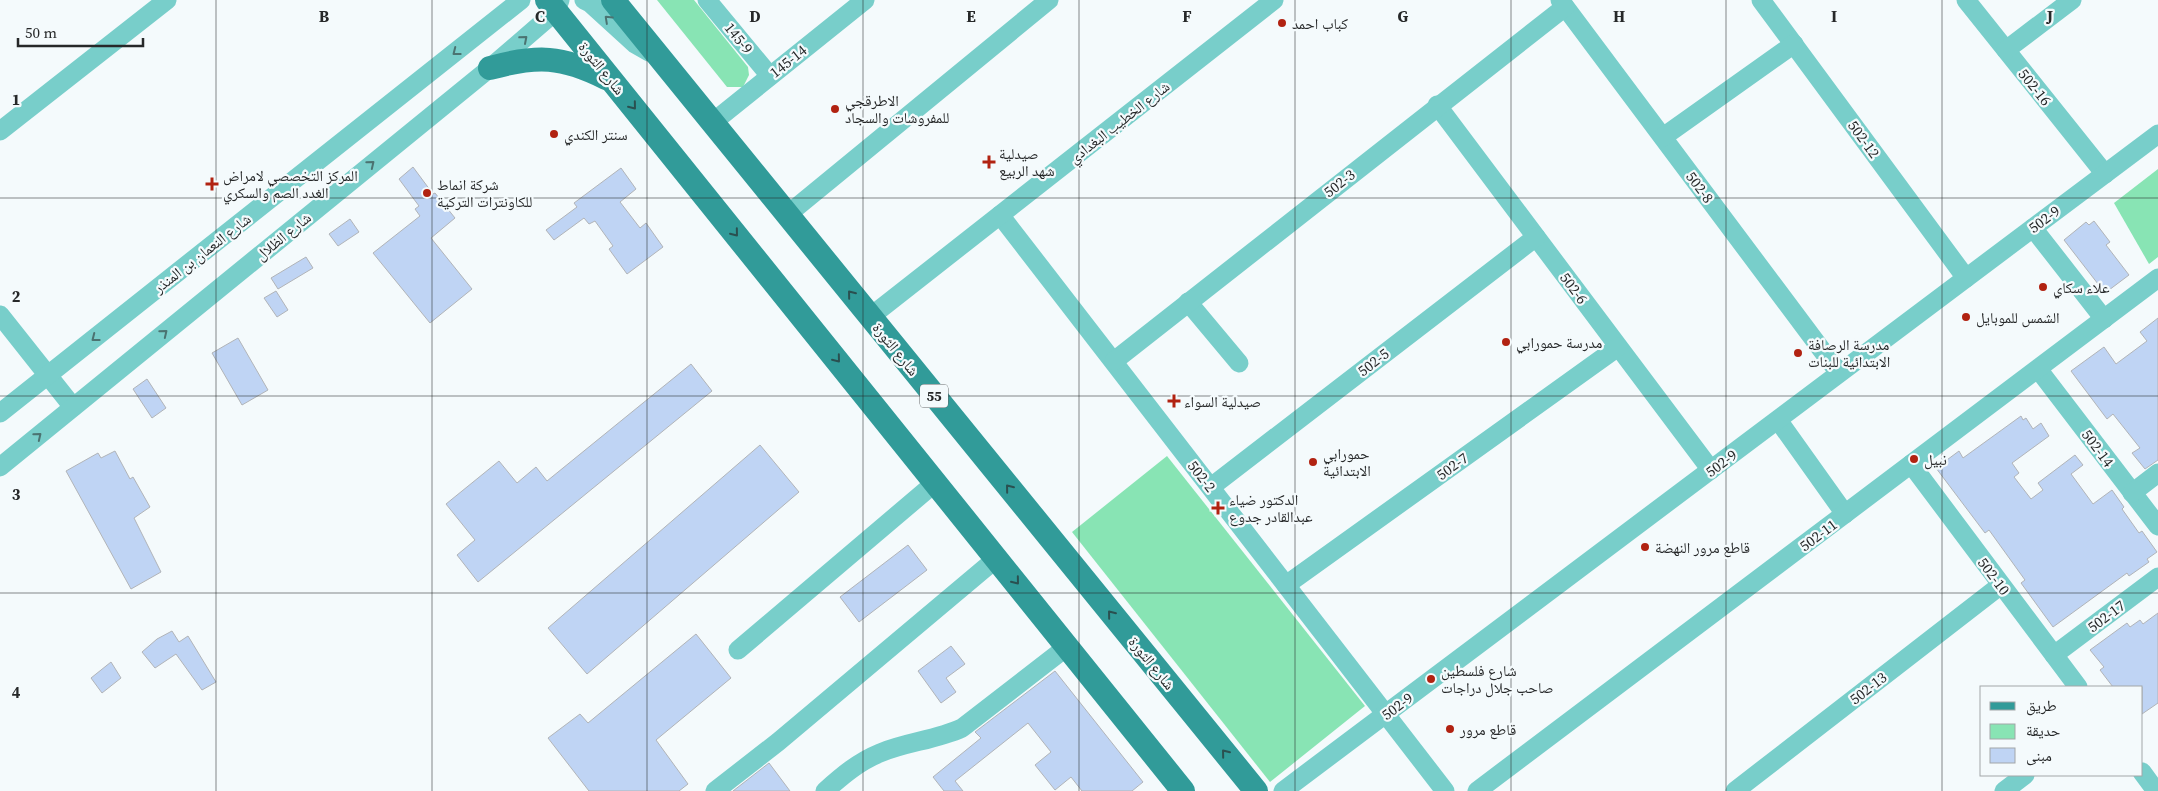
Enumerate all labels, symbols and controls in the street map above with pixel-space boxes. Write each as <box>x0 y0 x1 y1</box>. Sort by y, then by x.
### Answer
text: B <box>319 5 330 27</box>
text: C <box>535 5 545 27</box>
text: D <box>749 5 761 27</box>
text: E <box>966 5 976 27</box>
text: F <box>1182 5 1192 27</box>
text: G <box>1398 5 1409 27</box>
text: H <box>1613 5 1625 27</box>
text: I <box>1831 5 1837 27</box>
text: J <box>2046 5 2053 27</box>
place label: كباب احمد <box>1292 13 1348 34</box>
scale bar <box>18 15 142 47</box>
one-way arrow <box>604 16 613 25</box>
marker: كباب احمد <box>1276 17 1288 29</box>
street label: 145-9 <box>720 18 758 58</box>
text: 50 m <box>25 22 57 43</box>
one-way arrow <box>518 35 527 44</box>
street label: شارع الثورة <box>574 37 630 99</box>
street label: 145-14 <box>765 39 811 82</box>
one-way arrow <box>452 46 462 55</box>
street label: 502-16 <box>2014 64 2056 110</box>
street label: شارع الخطيب البغدادي <box>1064 76 1175 170</box>
text: 1 <box>12 88 20 110</box>
place label: الاطرقجي للمفروشات والسجاد <box>845 90 949 128</box>
one-way arrow <box>627 101 636 110</box>
marker: الاطرقجي للمفروشات والسجاد <box>829 103 841 115</box>
street label: 502-12 <box>1843 116 1885 162</box>
place label: سنتر الكندي <box>564 124 628 146</box>
marker: سنتر الكندي <box>548 128 560 140</box>
place label: صيدلية شهد الربيع <box>999 143 1055 181</box>
marker: صيدلية شهد الربيع <box>983 156 995 168</box>
one-way arrow <box>366 161 375 170</box>
street label: 502-3 <box>1319 164 1359 202</box>
place label: المركز التخصصي لامراض الغدد الصم والسكري <box>223 165 358 204</box>
street label: 502-8 <box>1681 167 1719 207</box>
place label: شركة انماط للكاونترات التركية <box>437 174 532 212</box>
marker: المركز التخصصي لامراض الغدد الصم والسكري <box>205 177 219 191</box>
marker: شركة انماط للكاونترات التركية <box>421 187 433 199</box>
street label: 502-9 <box>2024 200 2064 238</box>
street label: شارع الظلال <box>251 207 315 265</box>
street label: شارع النعمان بن المنذر <box>148 208 255 298</box>
one-way arrow <box>729 227 737 236</box>
street label: 502-6 <box>1555 268 1593 308</box>
place label: علاء سكاي <box>2053 277 2110 299</box>
marker: علاء سكاي <box>2037 281 2049 293</box>
text: 2 <box>12 285 21 307</box>
one-way arrow <box>847 290 856 299</box>
place label: الشمس للموبايل <box>1976 307 2060 328</box>
marker: الشمس للموبايل <box>1960 311 1972 323</box>
street label: شارع الثورة <box>868 318 924 380</box>
one-way arrow <box>158 331 167 339</box>
one-way arrow <box>92 332 101 340</box>
place label: مدرسة حمورابي <box>1516 332 1603 354</box>
place label: مدرسة الرصافة الابتدائية للبنات <box>1808 334 1890 372</box>
marker: مدرسة حمورابي <box>1500 336 1512 348</box>
street label: 502-5 <box>1353 343 1393 381</box>
marker: مدرسة الرصافة الابتدائية للبنات <box>1792 347 1804 359</box>
one-way arrow <box>831 353 839 362</box>
road number: 55 <box>920 384 948 408</box>
place label: صيدلية السواء <box>1184 391 1261 412</box>
marker: صيدلية السواء <box>1168 395 1180 407</box>
street label: 502-14 <box>2077 425 2119 472</box>
one-way arrow <box>32 433 41 441</box>
place label: حمورابي الابتدائية <box>1323 443 1371 481</box>
street label: 502-9 <box>1701 444 1741 482</box>
street label: 502-7 <box>1432 447 1472 485</box>
place label: نبيل <box>1924 449 1947 470</box>
marker: نبيل <box>1908 453 1920 465</box>
street label: 502-2 <box>1183 456 1221 496</box>
marker: حمورابي الابتدائية <box>1307 456 1319 468</box>
text: 3 <box>12 483 21 505</box>
one-way arrow <box>1005 484 1014 493</box>
place label: الدكتور ضياء عبدالقادر جدوع <box>1229 489 1313 527</box>
marker: الدكتور ضياء عبدالقادر جدوع <box>1211 501 1225 515</box>
street label: 502-11 <box>1795 514 1841 556</box>
place label: قاطع مرور النهضة <box>1655 537 1750 558</box>
marker: قاطع مرور النهضة <box>1639 541 1651 553</box>
street label: 502-10 <box>1973 553 2015 599</box>
one-way arrow <box>1010 575 1018 584</box>
street label: 502-17 <box>2083 595 2129 637</box>
one-way arrow <box>1108 610 1117 619</box>
street label: شارع الثورة <box>1124 632 1180 694</box>
place label: شارع فلسطين صاحب جلال دراجات <box>1441 660 1553 698</box>
street label: 502-13 <box>1845 667 1891 709</box>
marker: شارع فلسطين صاحب جلال دراجات <box>1425 673 1437 685</box>
text: 4 <box>12 681 21 703</box>
legend <box>1980 686 2143 776</box>
street label: 502-9 <box>1377 687 1417 725</box>
text: طريق <box>2026 695 2057 716</box>
place label: قاطع مرور <box>1459 719 1516 740</box>
text: حديقة <box>2026 720 2061 741</box>
marker: قاطع مرور <box>1444 723 1456 735</box>
text: مبنى <box>2026 745 2052 766</box>
one-way arrow <box>1222 750 1230 759</box>

